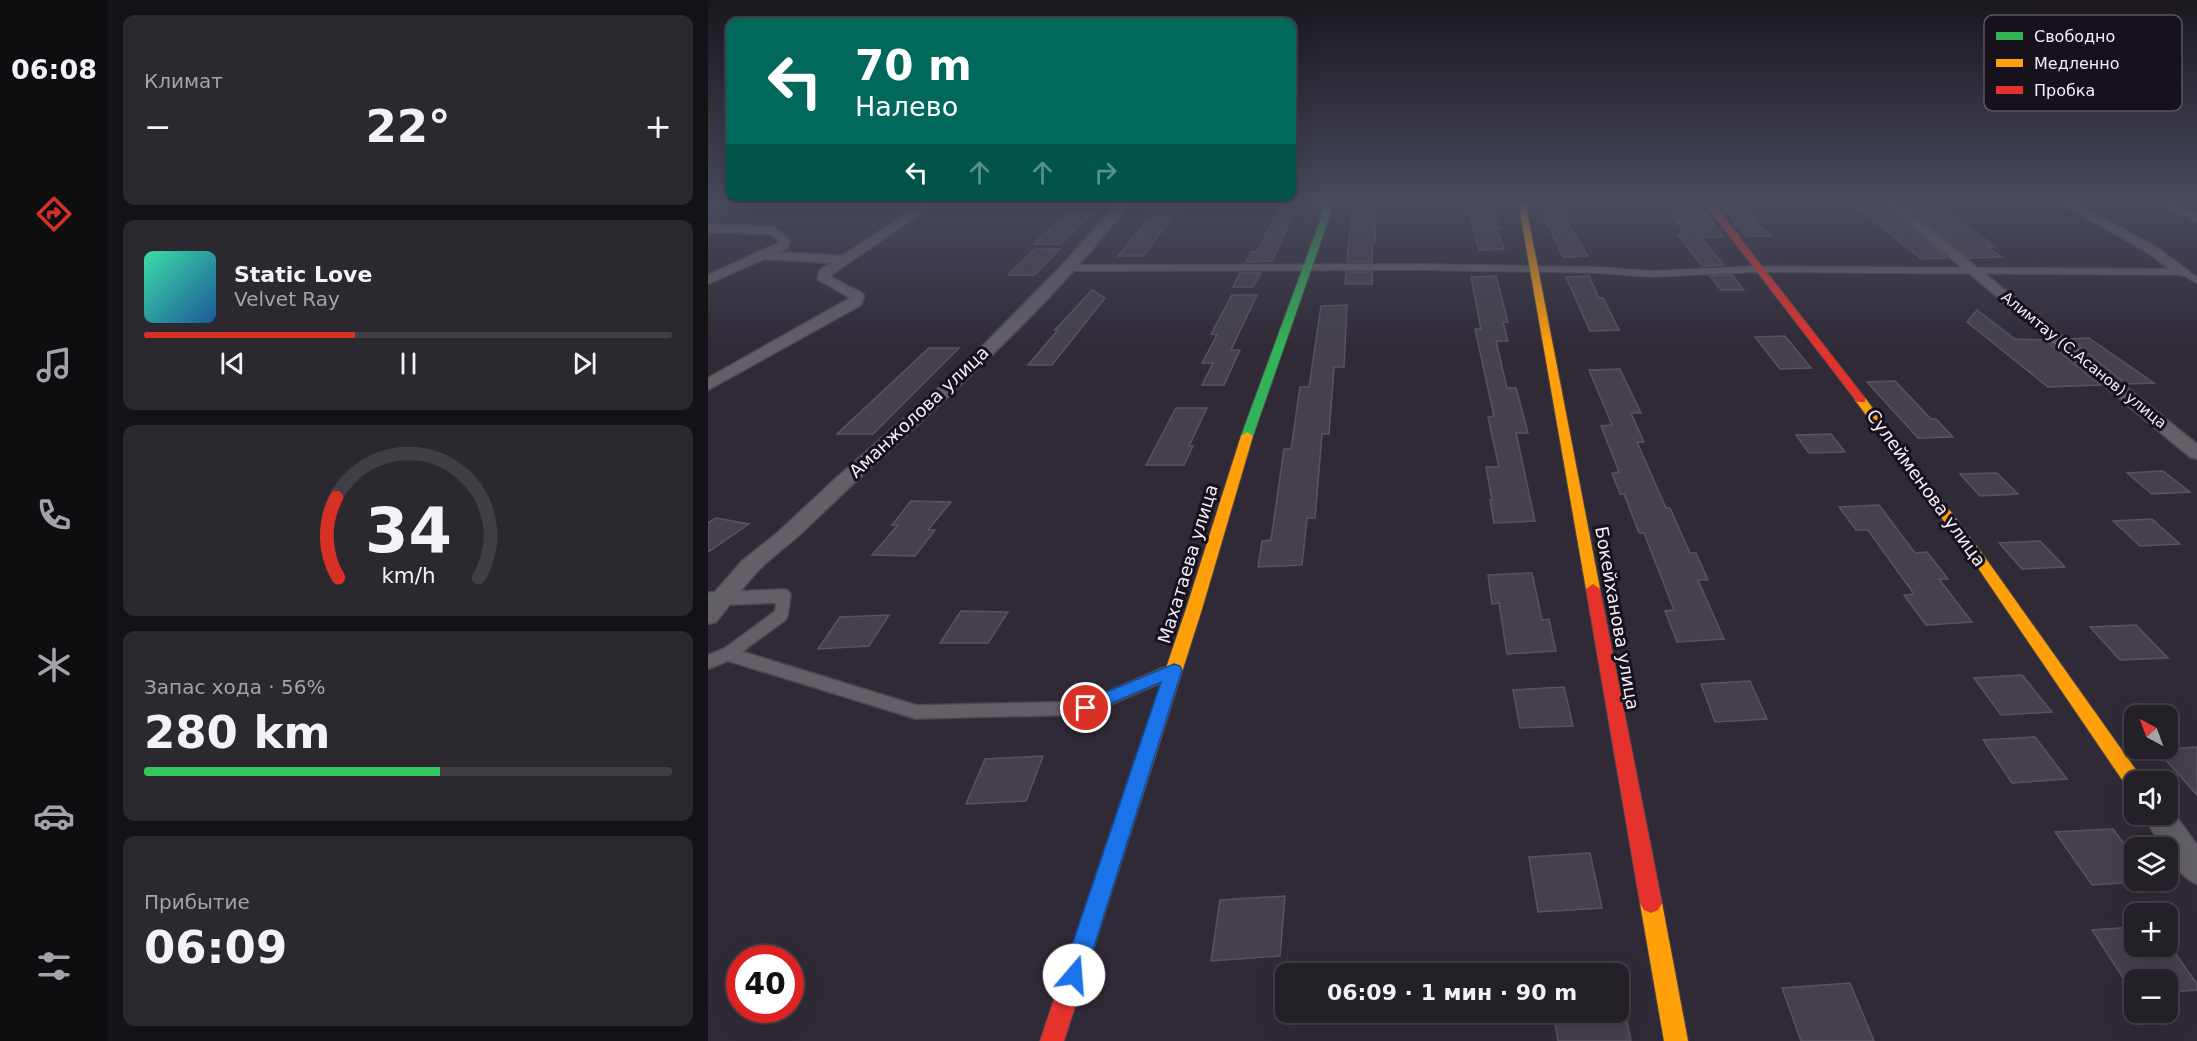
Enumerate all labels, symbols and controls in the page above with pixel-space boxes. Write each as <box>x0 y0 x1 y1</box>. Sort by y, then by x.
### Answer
legend <box>1984 15 2182 111</box>
text: Свободно <box>2034 27 2115 46</box>
text: 70 m <box>855 41 972 90</box>
icon: left <box>756 42 834 120</box>
text: 06:08 <box>11 54 97 85</box>
text: Медленно <box>2034 54 2120 73</box>
text: Климат <box>144 69 223 93</box>
text: Пробка <box>2034 81 2095 100</box>
text: Налево <box>855 91 958 122</box>
text: 22° <box>365 100 451 153</box>
text: − <box>144 107 172 146</box>
text: + <box>644 107 672 146</box>
icon: left <box>900 156 933 189</box>
icon: ahead <box>963 156 996 189</box>
icon: ahead <box>1026 156 1059 189</box>
icon: right <box>1089 156 1122 189</box>
icon: directions <box>33 193 75 235</box>
text: Static Love <box>234 262 372 287</box>
text: Velvet Ray <box>234 287 340 311</box>
street label: Алимтау (С.Асанов) улица <box>1998 288 2170 432</box>
street label: Аманжолова улица <box>845 342 993 482</box>
icon: music <box>33 344 75 386</box>
icon: previous <box>216 347 249 380</box>
icon: pause <box>392 347 425 380</box>
icon: next <box>568 347 601 380</box>
street label: Сулейменова улица <box>1862 405 1991 571</box>
street label: Махатаева улица <box>1153 482 1222 646</box>
icon: phone <box>33 494 75 536</box>
text: 34 <box>365 494 451 567</box>
street label: Бокейханова улица <box>1591 525 1644 711</box>
text: km/h <box>381 563 435 588</box>
icon: climate <box>33 644 75 686</box>
text: Запас хода · 56% <box>144 675 325 699</box>
pin <box>1060 682 1111 733</box>
icon: arrive <box>1069 691 1102 724</box>
north arrow <box>2124 705 2178 759</box>
map controls <box>2124 705 2178 1023</box>
text: 280 km <box>144 706 330 759</box>
button: sound <box>2124 771 2178 825</box>
icon: car <box>33 795 75 837</box>
button: layers <box>2124 837 2178 891</box>
text: Прибытие <box>144 890 250 914</box>
button: + <box>2124 903 2178 957</box>
text: 06:09 <box>144 921 287 974</box>
position arrow <box>1042 943 1106 1007</box>
icon: filters <box>33 945 75 987</box>
speed limit sign: 40 <box>726 945 804 1023</box>
button: − <box>2124 969 2178 1023</box>
text: 06:09 · 1 мин · 90 m <box>1327 980 1577 1005</box>

